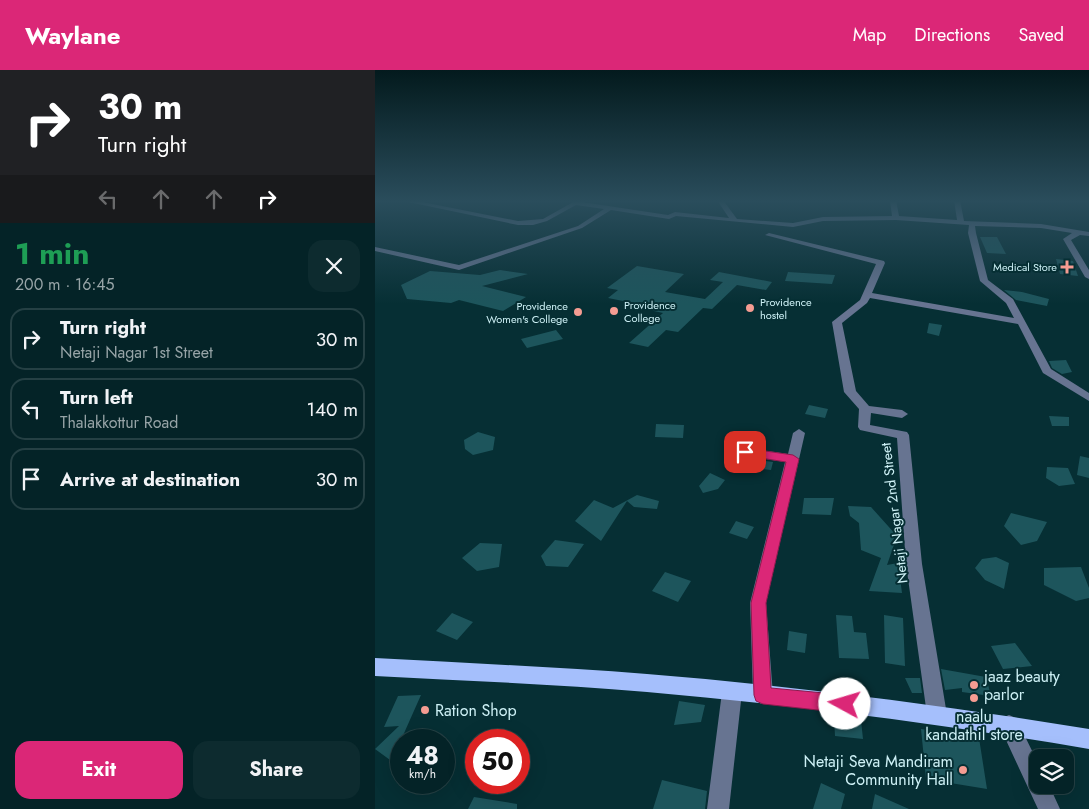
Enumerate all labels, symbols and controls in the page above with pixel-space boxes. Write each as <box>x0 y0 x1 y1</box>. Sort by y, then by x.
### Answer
text: Waylane <box>25 18 120 53</box>
text: Map <box>853 22 886 48</box>
text: Directions <box>914 22 990 48</box>
text: Saved <box>1018 22 1064 48</box>
text: 30 m <box>98 82 182 132</box>
icon: right <box>15 90 80 155</box>
text: Turn right <box>98 128 186 160</box>
icon: left <box>94 185 122 213</box>
icon: ahead <box>147 185 175 213</box>
icon: ahead <box>200 185 228 213</box>
icon: right <box>253 185 281 213</box>
text: 1 min <box>15 232 89 275</box>
button: close <box>308 240 360 292</box>
place label: Medical Store <box>993 259 1057 275</box>
marker: Medical Store <box>1061 261 1073 273</box>
text: 200 m · 16:45 <box>15 273 115 296</box>
place label: Providence hostel <box>760 294 812 323</box>
place label: Providence College <box>624 297 676 326</box>
place label: Providence Women's College <box>486 298 568 327</box>
marker: Providence hostel <box>744 302 756 314</box>
marker: Providence College <box>608 305 620 317</box>
marker: Providence Women's College <box>572 306 584 318</box>
text: Turn right <box>60 314 146 341</box>
icon: right <box>17 325 45 353</box>
text: 30 m <box>316 326 358 353</box>
text: Netaji Nagar 1st Street <box>60 341 213 364</box>
text: Turn left <box>60 384 133 411</box>
icon: left <box>17 395 45 423</box>
text: 140 m <box>306 396 358 423</box>
text: Thalakkottur Road <box>60 411 178 434</box>
pin <box>724 431 766 473</box>
icon: arrive <box>731 438 759 466</box>
street label: Netaji Nagar 2nd Street <box>875 441 913 585</box>
icon: arrive <box>17 465 45 493</box>
text: Arrive at destination <box>60 466 240 493</box>
text: 30 m <box>316 466 358 493</box>
place label: jaaz beauty parlor <box>983 665 1061 706</box>
position arrow <box>818 677 870 729</box>
marker: jaaz beauty parlor <box>968 679 980 691</box>
marker: naalu kandathil store <box>968 692 980 704</box>
place label: Ration Shop <box>435 699 517 722</box>
marker: Ration Shop <box>419 704 431 716</box>
place label: naalu kandathil store <box>925 705 1023 746</box>
speed limit sign: 50 <box>465 729 530 794</box>
text: 48 <box>406 737 439 773</box>
button: Exit <box>15 741 183 799</box>
button: Share <box>193 741 360 799</box>
map controls <box>1029 749 1074 794</box>
button: layers <box>1029 749 1074 794</box>
place label: Netaji Seva Mandiram Community Hall <box>804 750 953 791</box>
marker: Netaji Seva Mandiram Community Hall <box>957 764 969 776</box>
text: km/h <box>409 765 436 783</box>

